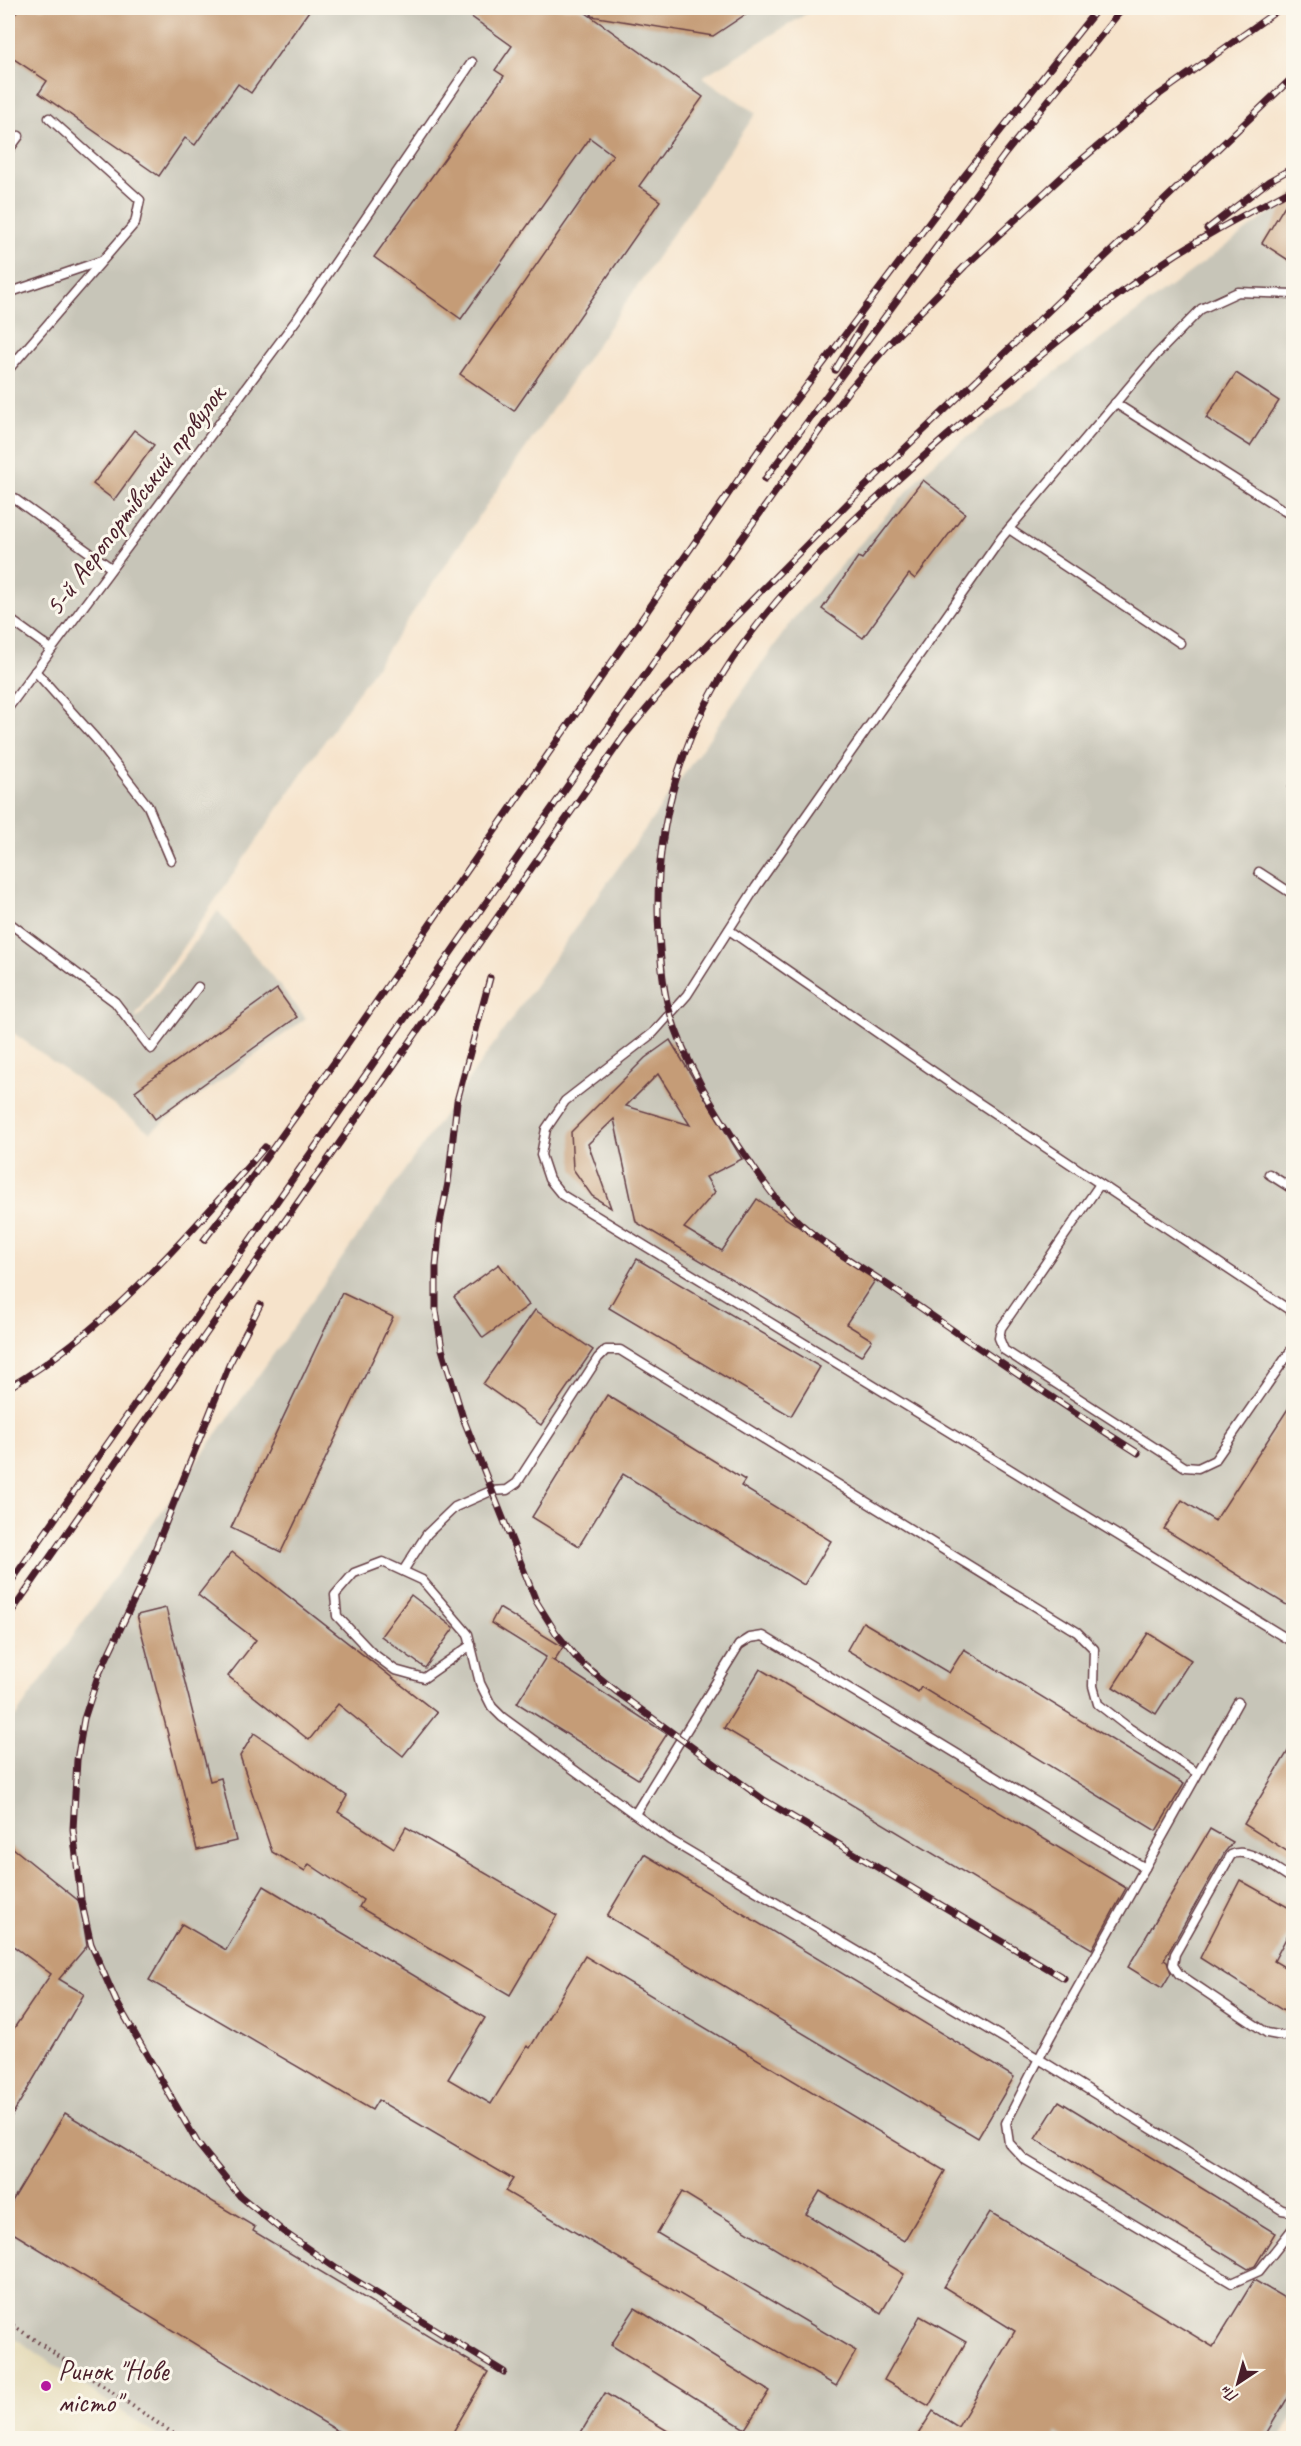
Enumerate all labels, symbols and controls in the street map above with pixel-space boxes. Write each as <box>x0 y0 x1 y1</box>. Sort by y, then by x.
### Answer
street label: 5-й Аеропортівський провулок <box>36 376 234 623</box>
place label: Ринок "Нове місто" <box>58 2353 170 2420</box>
north arrow <box>1208 2353 1268 2413</box>
marker: Ринок "Нове місто" <box>39 2379 53 2393</box>
text: Пн <box>1216 2381 1242 2407</box>

